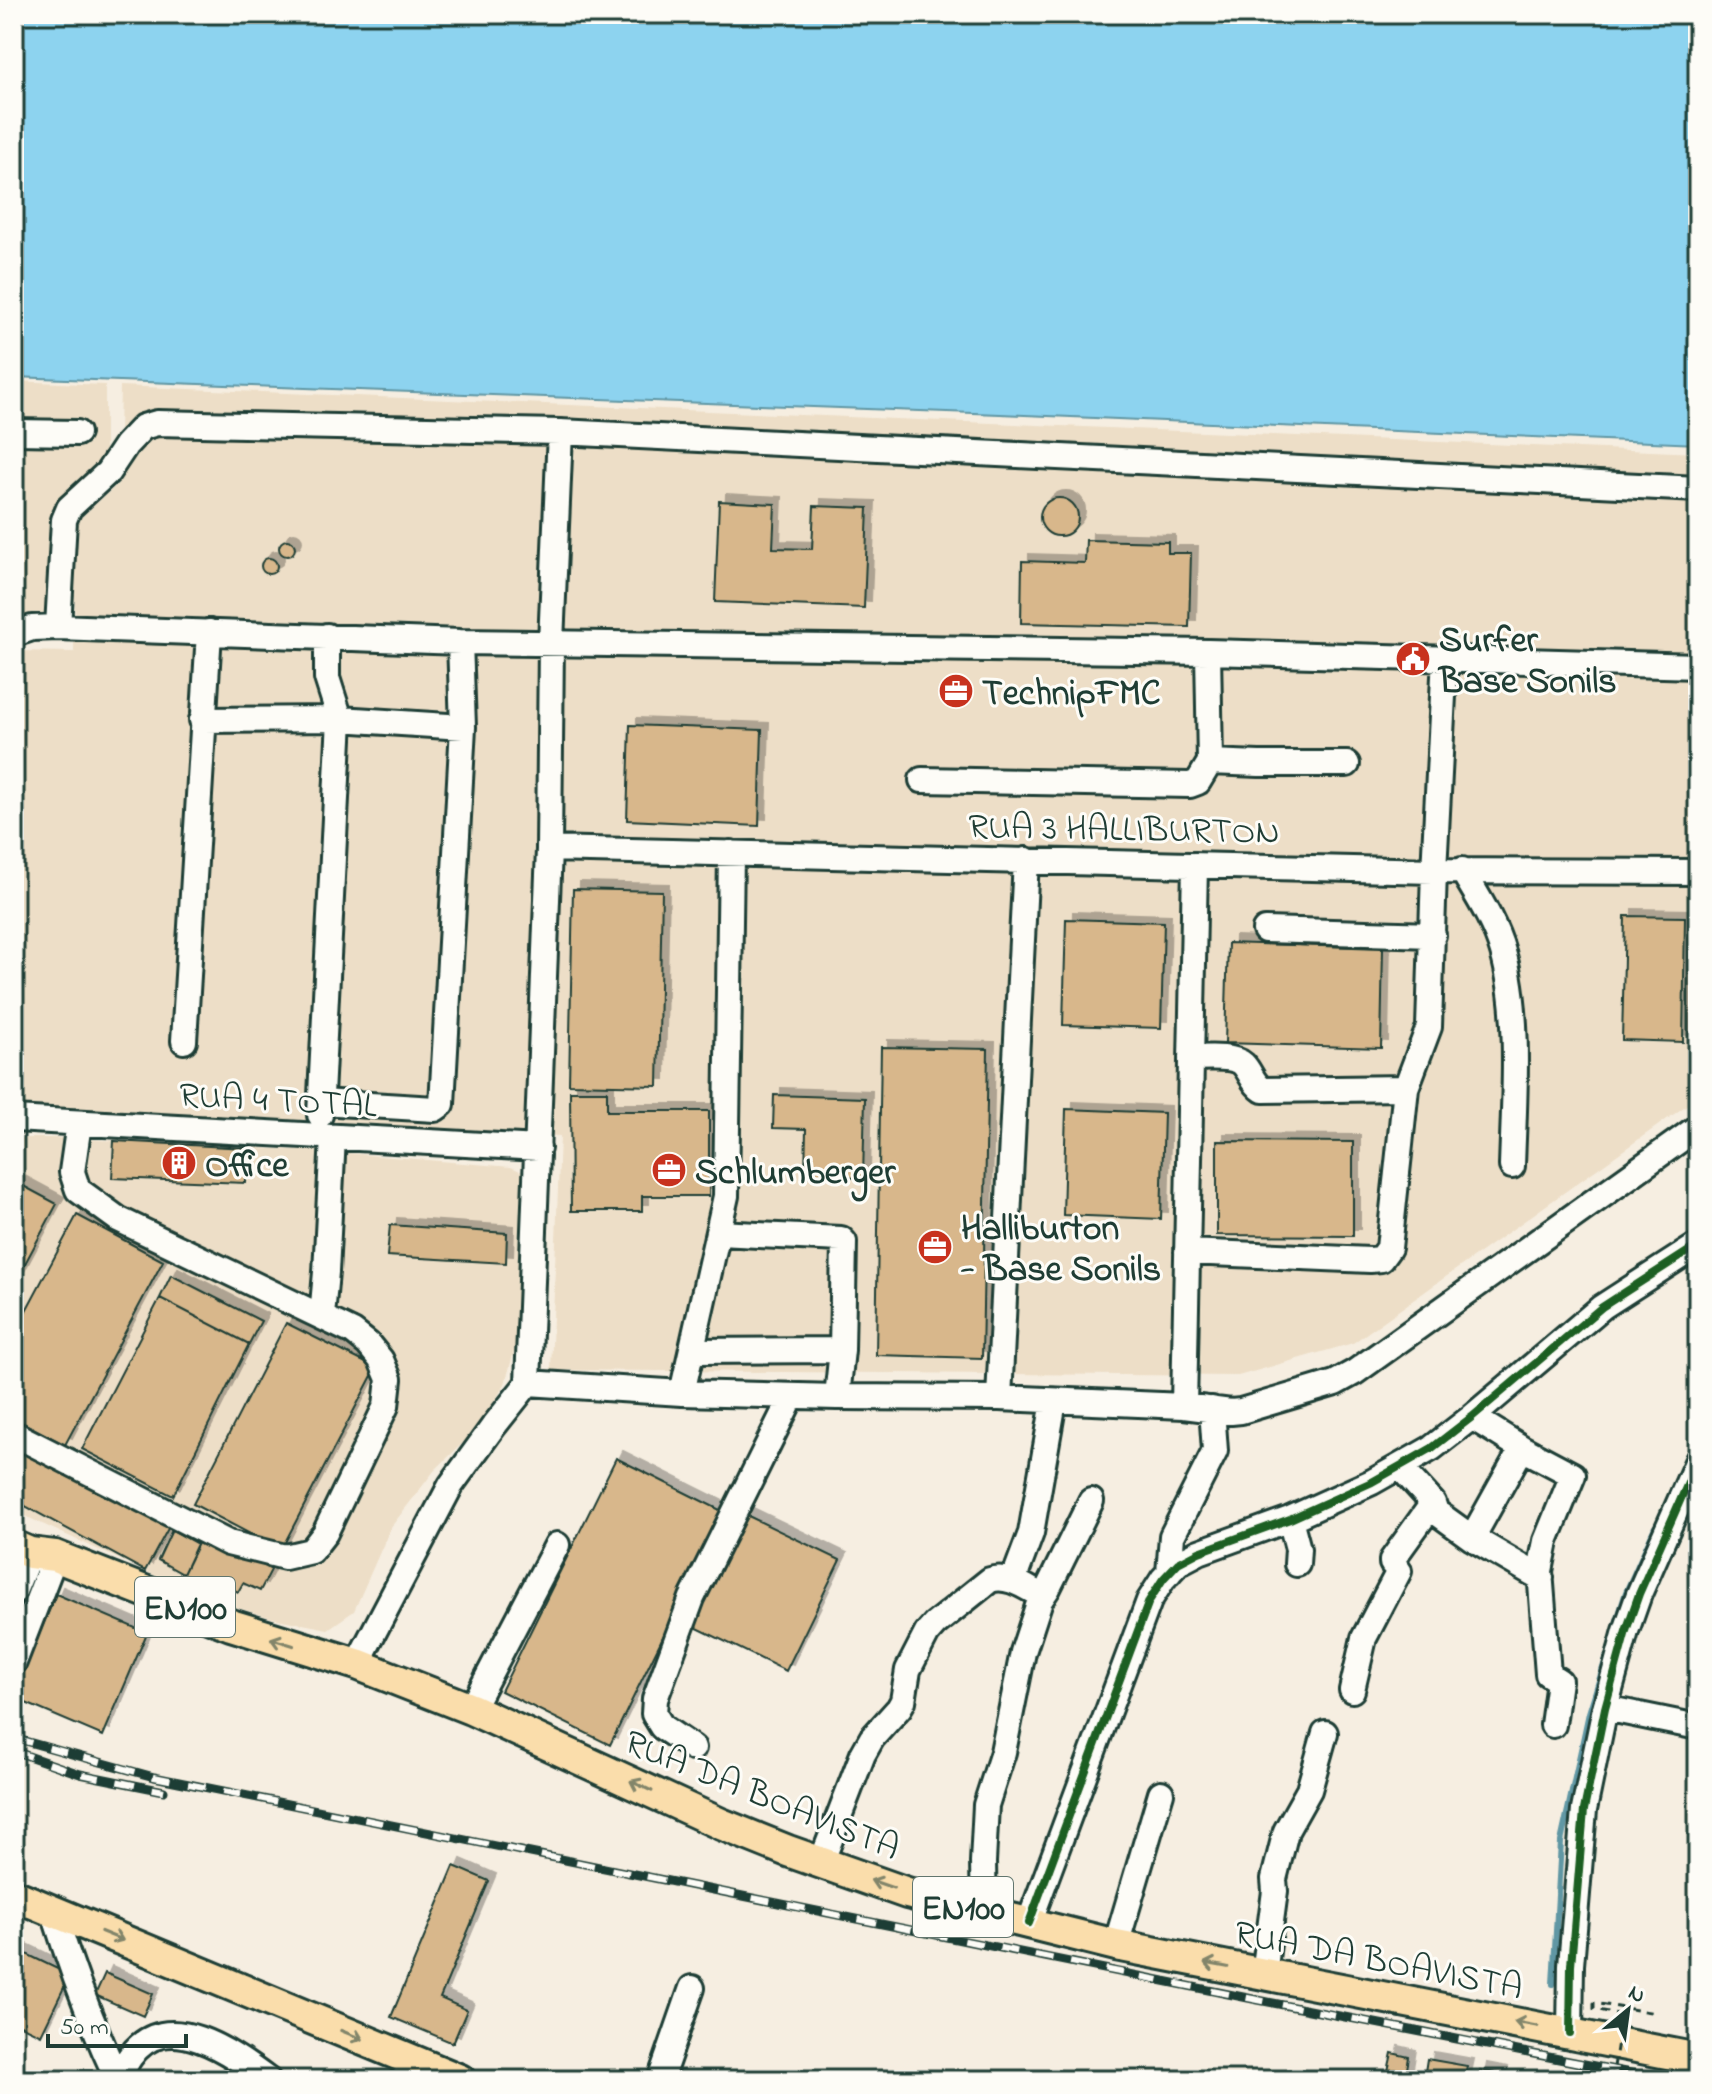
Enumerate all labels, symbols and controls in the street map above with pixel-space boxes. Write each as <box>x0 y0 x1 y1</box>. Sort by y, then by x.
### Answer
place label: Surfer Base Sonils <box>1437 616 1617 710</box>
public building icon: Surfer Base Sonils <box>1394 640 1432 678</box>
place label: TechnipFMC <box>982 669 1161 722</box>
office icon: TechnipFMC <box>937 672 975 710</box>
street label: RUA 3 HALLIBURTON <box>968 802 1280 861</box>
street label: RUA 4 TOTAL <box>177 1071 379 1134</box>
place label: Office <box>205 1141 289 1194</box>
building icon: Office <box>160 1144 198 1182</box>
place label: Schlumberger <box>695 1148 896 1202</box>
office icon: Schlumberger <box>650 1151 688 1189</box>
place label: Halliburton - Base Sonils <box>960 1204 1161 1298</box>
office icon: Halliburton - Base Sonils <box>916 1228 954 1266</box>
road number: EN100 <box>135 1577 235 1637</box>
one-way arrow <box>270 1634 296 1649</box>
street label: RUA DA BOAVISTA <box>616 1718 907 1877</box>
one-way arrow <box>629 1778 653 1793</box>
one-way arrow <box>869 1875 894 1890</box>
road number: EN100 <box>913 1877 1013 1937</box>
street label: RUA DA BOAVISTA <box>1229 1908 1527 2016</box>
one-way arrow <box>99 1930 124 1945</box>
one-way arrow <box>1203 1956 1229 1971</box>
north arrow <box>1588 1970 1668 2050</box>
text: N <box>1622 1978 1650 2013</box>
scale bar <box>48 1998 186 2048</box>
text: 50 m <box>60 2011 109 2046</box>
one-way arrow <box>1514 2016 1539 2031</box>
one-way arrow <box>339 2029 364 2044</box>

